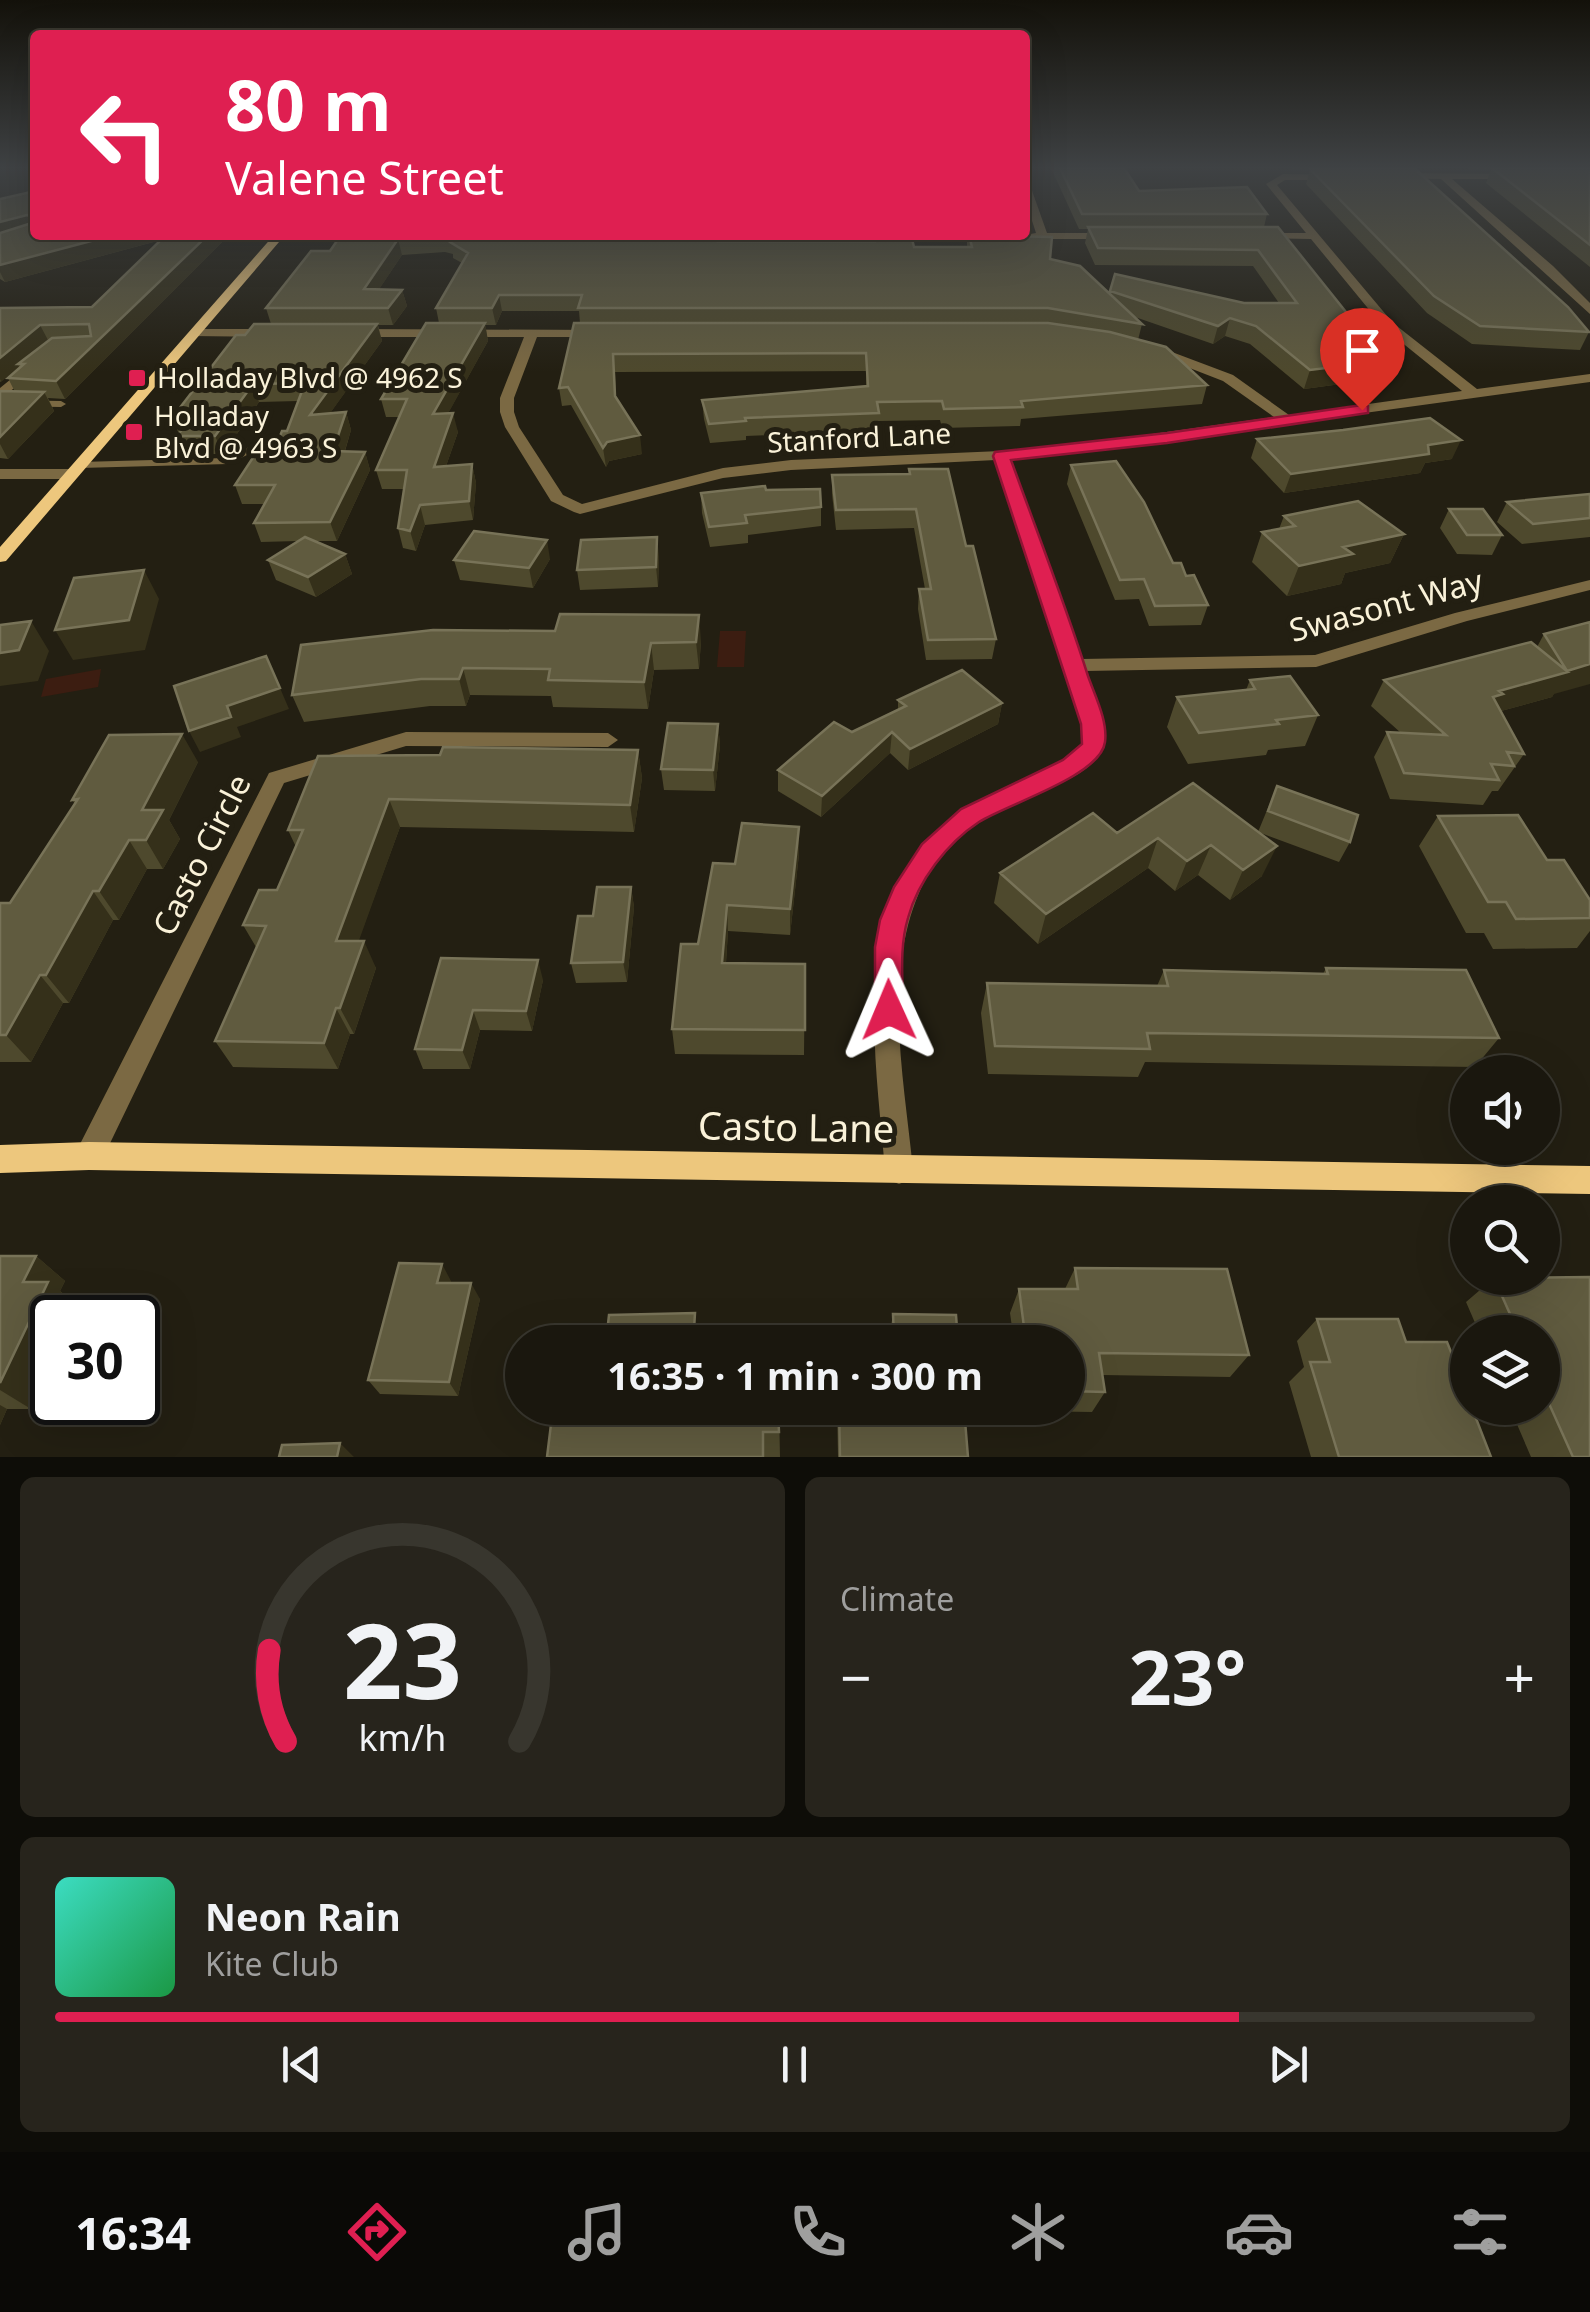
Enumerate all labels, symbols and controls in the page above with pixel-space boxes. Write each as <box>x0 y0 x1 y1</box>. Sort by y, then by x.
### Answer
text: 80 m <box>225 56 392 152</box>
icon: left <box>60 70 190 200</box>
text: Valene Street <box>225 147 504 208</box>
pin <box>1320 308 1405 411</box>
icon: arrive <box>1335 323 1390 378</box>
place label: Holladay Blvd @ 4962 S <box>157 358 463 396</box>
marker: Holladay Blvd @ 4962 S <box>126 367 148 389</box>
place label: Holladay Blvd @ 4963 S <box>154 396 337 466</box>
street label: Stanford Lane <box>766 413 952 461</box>
marker: Holladay Blvd @ 4963 S <box>123 421 145 443</box>
street label: Swasont Way <box>1284 558 1488 651</box>
street label: Casto Circle <box>142 766 260 942</box>
position arrow <box>837 958 941 1062</box>
map controls <box>1450 1055 1560 1425</box>
button: sound <box>1450 1055 1560 1165</box>
street label: Casto Lane <box>697 1098 895 1154</box>
button: search <box>1450 1185 1560 1295</box>
speed limit sign: 30 <box>30 1295 160 1425</box>
button: layers <box>1450 1315 1560 1425</box>
text: 16:35 · 1 min · 300 m <box>607 1349 983 1401</box>
text: Climate <box>840 1577 954 1620</box>
text: 23 <box>343 1588 462 1729</box>
text: 23° <box>1129 1625 1246 1727</box>
text: − <box>840 1639 871 1714</box>
text: + <box>1504 1639 1535 1714</box>
text: km/h <box>359 1713 446 1761</box>
text: Neon Rain <box>205 1890 401 1942</box>
text: Kite Club <box>205 1942 339 1985</box>
icon: previous <box>274 2037 329 2092</box>
icon: pause <box>767 2037 822 2092</box>
icon: next <box>1261 2037 1316 2092</box>
icon: directions <box>342 2197 412 2267</box>
icon: music <box>562 2197 632 2267</box>
icon: phone <box>783 2197 853 2267</box>
icon: climate <box>1003 2197 1073 2267</box>
icon: car <box>1224 2197 1294 2267</box>
icon: filters <box>1445 2197 1515 2267</box>
text: 16:34 <box>75 2202 191 2263</box>

